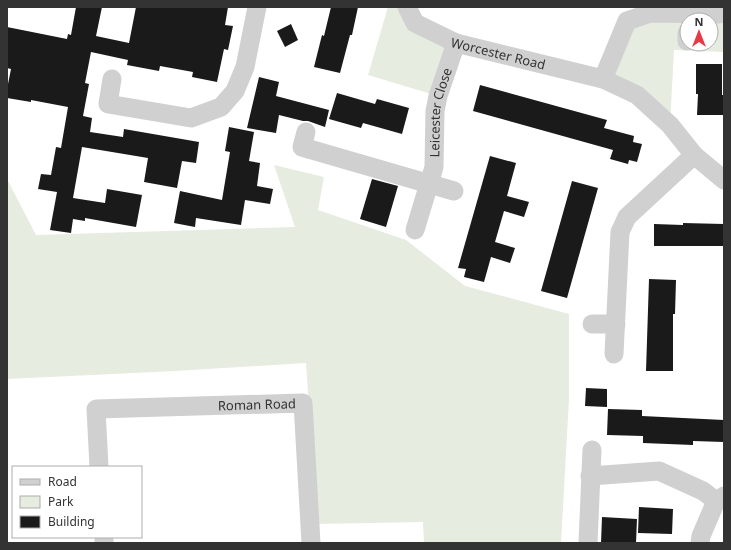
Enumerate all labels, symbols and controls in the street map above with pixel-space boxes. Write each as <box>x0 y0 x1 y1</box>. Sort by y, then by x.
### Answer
north arrow <box>679 12 719 52</box>
text: N <box>695 14 703 29</box>
street label: Worcester Road <box>449 33 547 74</box>
street label: Leicester Close <box>425 65 456 158</box>
street label: Roman Road <box>218 394 296 414</box>
legend <box>12 466 142 538</box>
text: Road <box>48 473 77 490</box>
text: Park <box>48 493 74 510</box>
text: Building <box>48 513 95 530</box>

